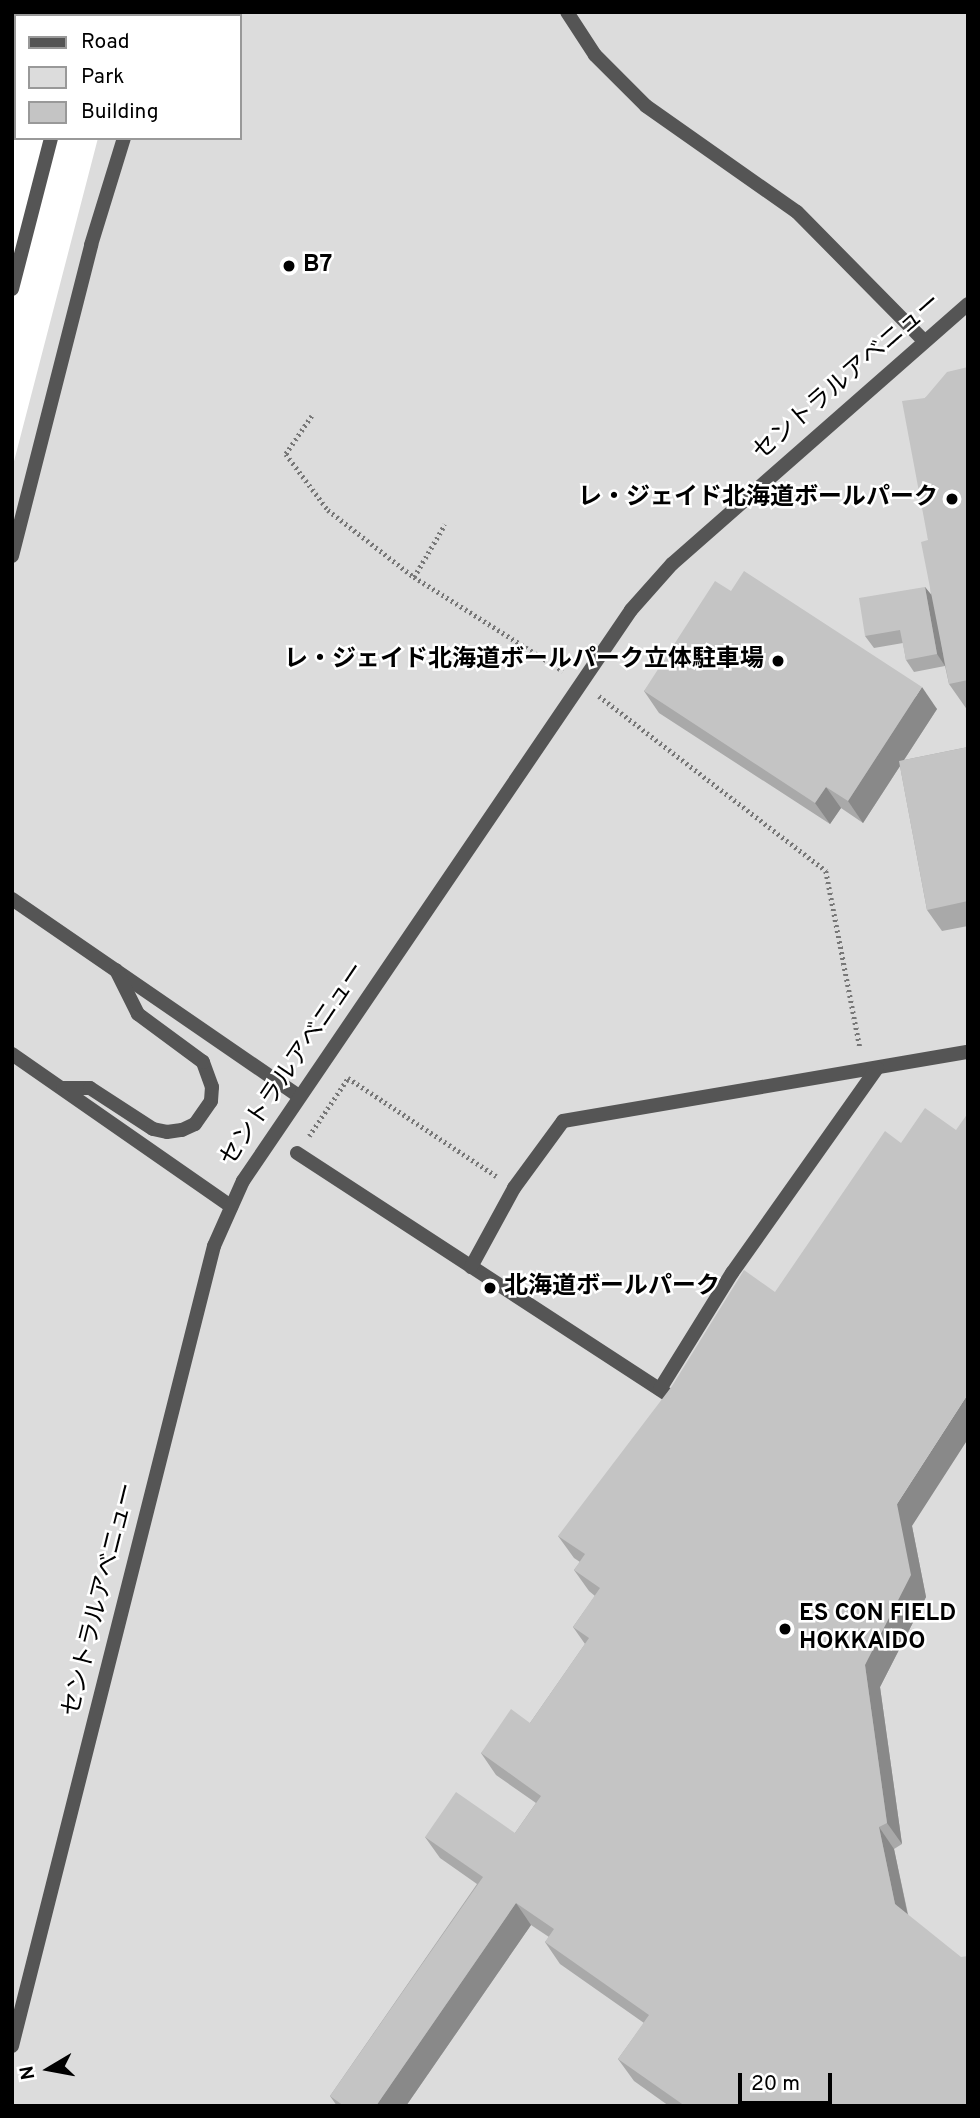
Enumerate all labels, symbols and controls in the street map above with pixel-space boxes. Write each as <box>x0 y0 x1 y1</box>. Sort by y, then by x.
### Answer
legend <box>14 14 242 140</box>
text: Road <box>81 29 130 56</box>
text: Park <box>81 64 124 91</box>
text: Building <box>81 99 159 126</box>
place label: B7 <box>303 252 332 280</box>
marker: B7 <box>281 258 297 274</box>
street label: セントラルアベニュー <box>748 288 948 468</box>
place label: レ・ジェイド北海道ボールパーク <box>578 485 938 513</box>
marker: レ・ジェイド北海道ボールパーク <box>944 491 960 507</box>
place label: レ・ジェイド北海道ボールパーク立体駐車場 <box>284 647 764 675</box>
marker: レ・ジェイド北海道ボールパーク立体駐車場 <box>770 653 786 669</box>
street label: セントラルアベニュー <box>215 957 373 1173</box>
place label: 北海道ボールパーク <box>504 1274 720 1302</box>
marker: 北海道ボールパーク <box>482 1280 498 1296</box>
street label: セントラルアベニュー <box>58 1480 144 1720</box>
place label: ES CON FIELD HOKKAIDO <box>799 1601 956 1657</box>
marker: ES CON FIELD HOKKAIDO <box>777 1621 793 1637</box>
north arrow <box>14 2034 84 2104</box>
scale bar <box>742 2058 836 2102</box>
text: N <box>15 2064 41 2081</box>
text: 20 m <box>751 2071 800 2098</box>

